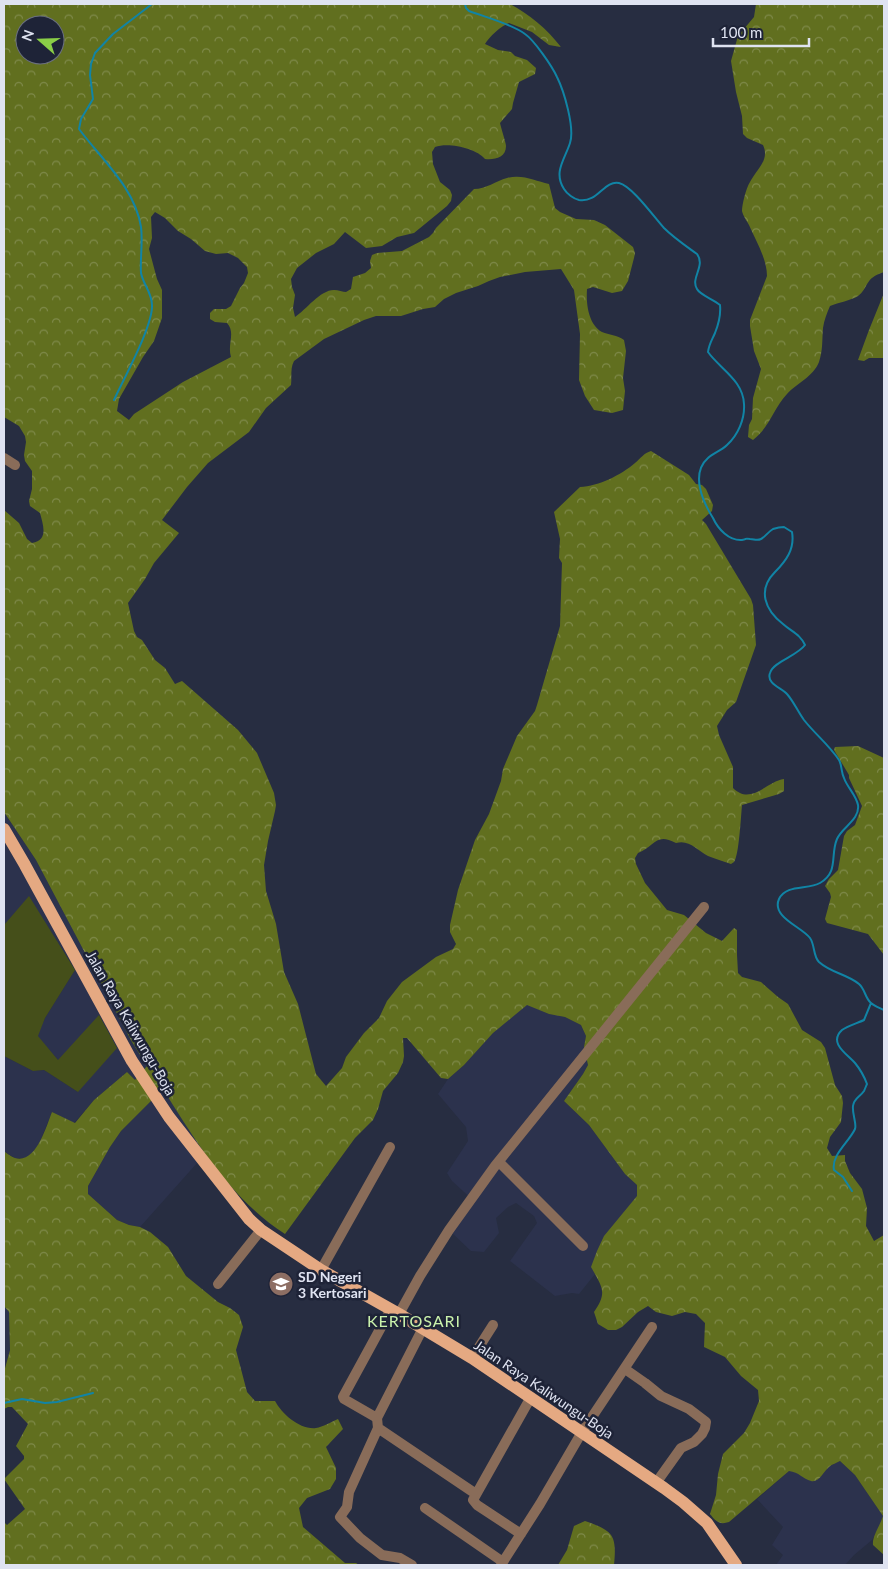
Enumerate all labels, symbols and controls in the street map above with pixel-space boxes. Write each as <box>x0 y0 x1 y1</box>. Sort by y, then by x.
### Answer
north arrow <box>15 15 65 65</box>
scale bar <box>713 15 809 47</box>
text: 100 m <box>720 23 762 41</box>
text: N <box>17 27 37 43</box>
street label: Jalan Raya Kaliwungu-Boja <box>83 948 179 1098</box>
place label: SD Negeri 3 Kertosari <box>298 1268 367 1301</box>
school or university icon: SD Negeri 3 Kertosari <box>268 1271 294 1297</box>
district label: KERTOSARI <box>367 1311 461 1330</box>
street label: Jalan Raya Kaliwungu-Boja <box>471 1336 617 1442</box>

